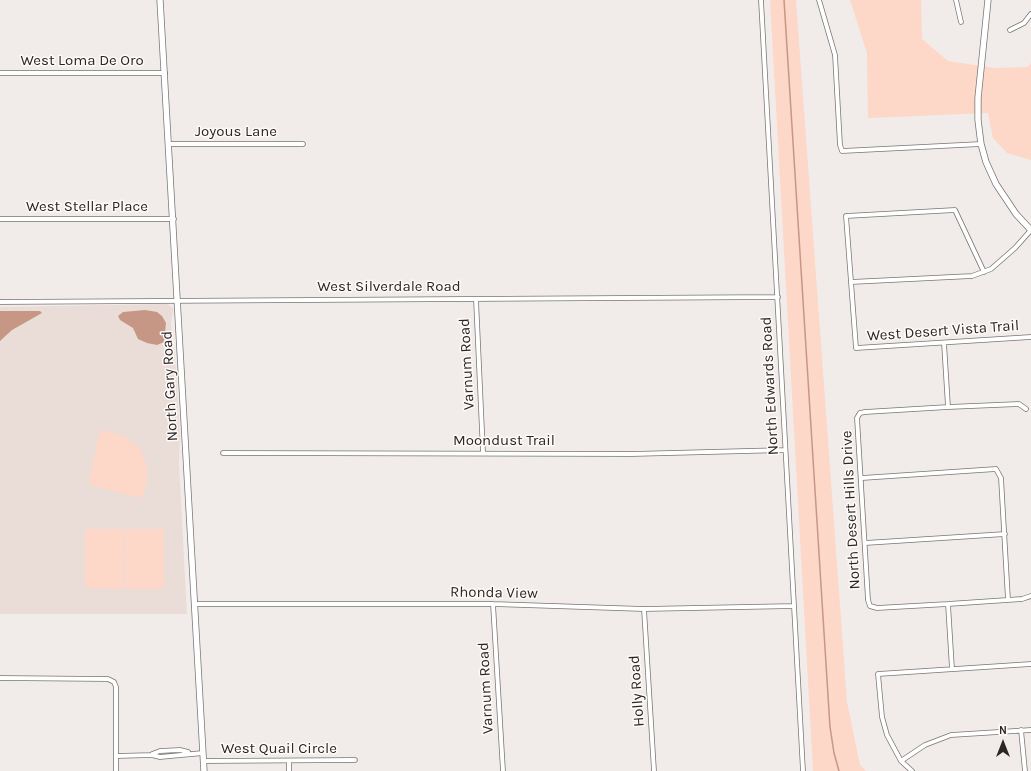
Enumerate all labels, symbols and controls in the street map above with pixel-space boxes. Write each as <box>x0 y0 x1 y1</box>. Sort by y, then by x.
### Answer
street label: West Loma De Oro <box>20 52 144 70</box>
street label: Joyous Lane <box>195 123 277 141</box>
street label: West Stellar Place <box>26 198 148 216</box>
street label: West Silverdale Road <box>317 278 461 296</box>
street label: North Edwards Road <box>757 316 783 456</box>
street label: West Desert Vista Trail <box>866 317 1020 345</box>
street label: Varnum Road <box>456 318 478 410</box>
street label: North Gary Road <box>158 330 182 442</box>
street label: North Desert Hills Drive <box>838 430 864 590</box>
street label: Moondust Trail <box>453 432 555 450</box>
street label: Rhonda View <box>450 583 538 603</box>
street label: Varnum Road <box>475 642 497 734</box>
street label: Holly Road <box>626 655 648 727</box>
north arrow <box>983 723 1023 763</box>
text: N <box>999 724 1007 737</box>
street label: West Quail Circle <box>221 740 337 758</box>

